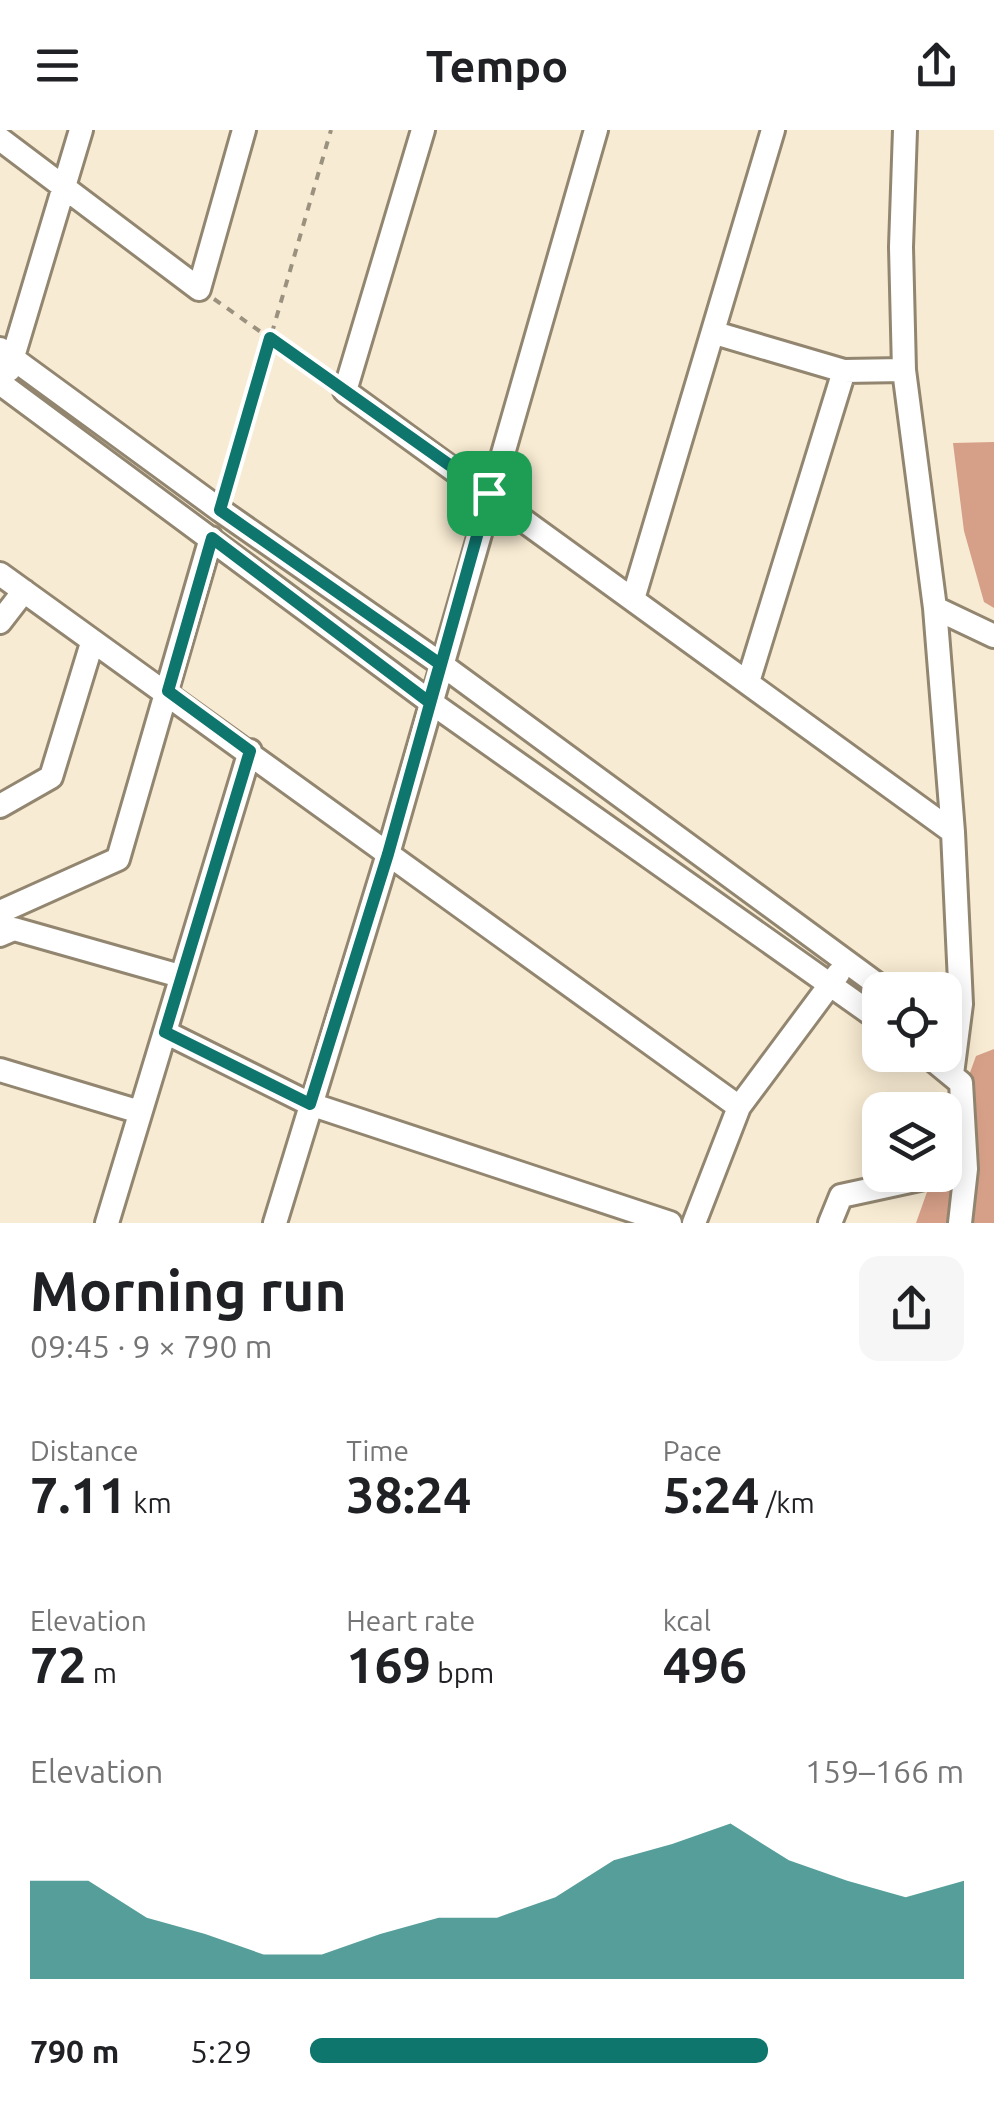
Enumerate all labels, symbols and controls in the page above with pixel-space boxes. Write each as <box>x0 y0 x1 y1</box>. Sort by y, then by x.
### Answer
icon: menu <box>30 38 85 93</box>
icon: share <box>909 38 964 93</box>
text: Tempo <box>426 40 568 91</box>
pin <box>447 451 532 536</box>
icon: arrive <box>462 466 517 521</box>
map controls <box>862 972 962 1192</box>
button: locate <box>862 972 962 1072</box>
button: layers <box>862 1092 962 1192</box>
button: share <box>859 1256 964 1361</box>
text: Morning run <box>30 1260 347 1321</box>
text: 09:45 · 9 × 790 m <box>30 1328 272 1364</box>
text: Distance <box>30 1435 138 1466</box>
text: Time <box>346 1435 409 1466</box>
text: Pace <box>663 1435 722 1466</box>
text: 7.11 <box>30 1466 127 1522</box>
text: 38:24 <box>346 1466 471 1522</box>
text: 5:24 <box>663 1466 760 1522</box>
text: km <box>127 1487 172 1518</box>
text: /km <box>760 1487 815 1518</box>
text: Elevation <box>30 1605 147 1636</box>
text: Heart rate <box>346 1605 475 1636</box>
text: kcal <box>663 1605 711 1636</box>
text: 72 <box>30 1636 86 1692</box>
text: 169 <box>346 1636 431 1692</box>
text: 496 <box>663 1636 747 1692</box>
text: m <box>86 1657 117 1688</box>
text: bpm <box>431 1657 494 1688</box>
text: Elevation <box>30 1753 163 1789</box>
text: 159–166 m <box>805 1753 964 1789</box>
text: 790 m <box>30 2033 119 2069</box>
text: 5:29 <box>190 2033 252 2069</box>

